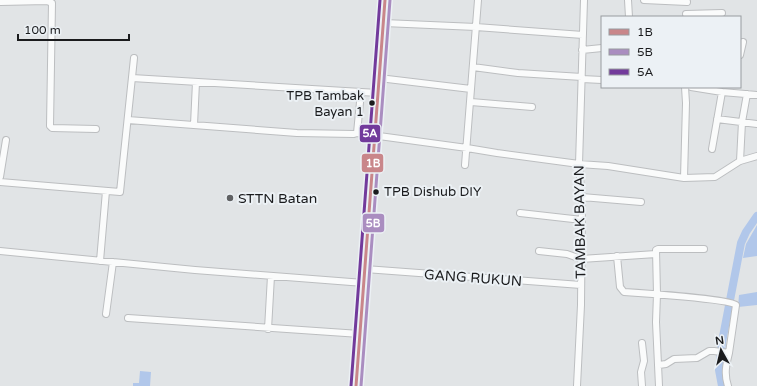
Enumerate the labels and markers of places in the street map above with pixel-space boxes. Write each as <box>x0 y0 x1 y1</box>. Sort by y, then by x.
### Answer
place label: TPB Tambak Bayan 1 <box>286 88 364 120</box>
marker: TPB Tambak Bayan 1 <box>367 98 377 108</box>
place label: TPB Dishub DIY <box>384 184 481 200</box>
marker: TPB Dishub DIY <box>371 187 381 197</box>
place label: STTN Batan <box>238 190 317 207</box>
marker: STTN Batan <box>225 193 235 203</box>

